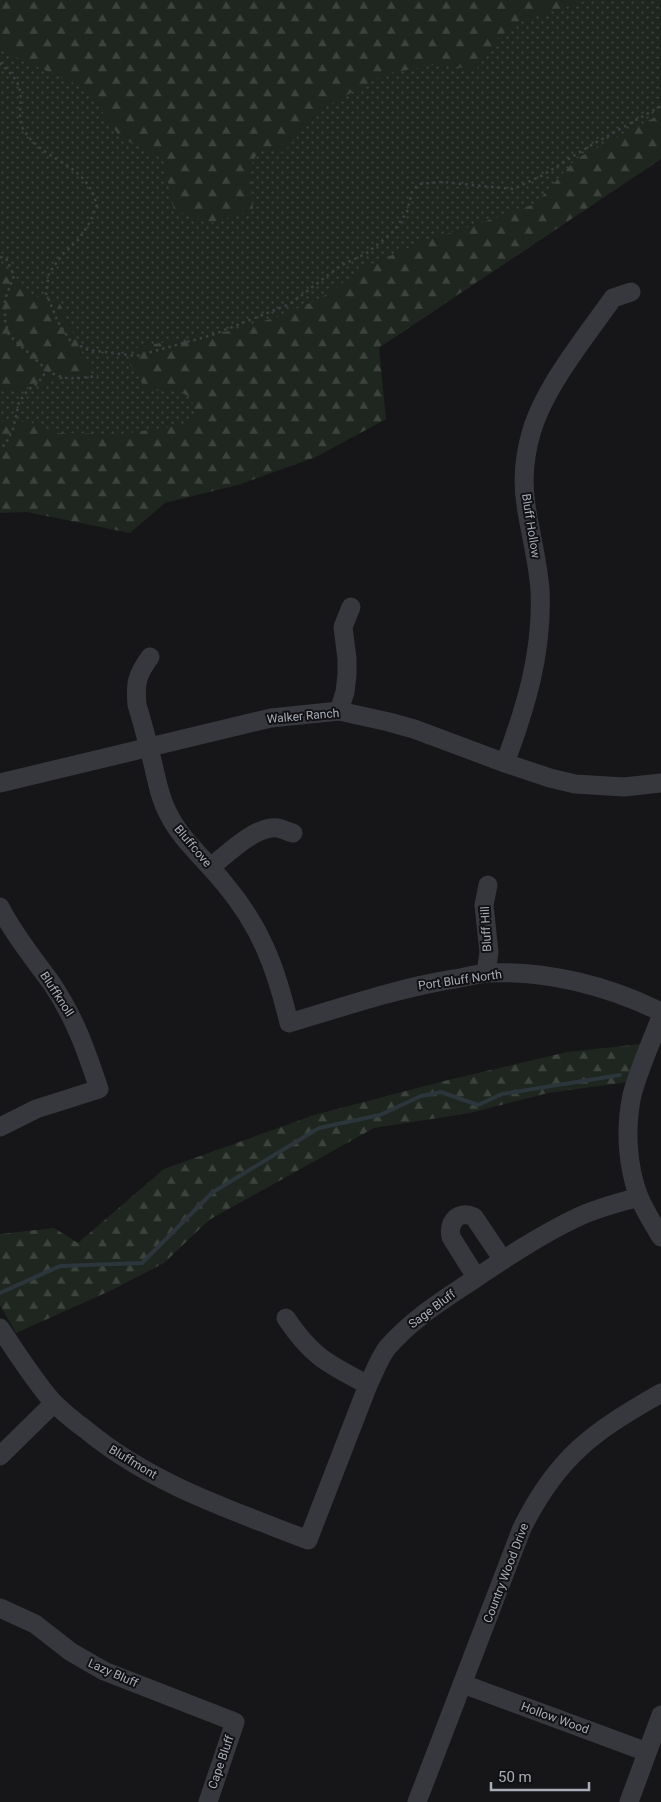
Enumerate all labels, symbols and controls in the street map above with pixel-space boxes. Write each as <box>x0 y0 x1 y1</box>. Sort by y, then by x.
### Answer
street label: Bluff Hollow <box>519 493 543 559</box>
street label: Walker Ranch <box>266 706 340 726</box>
street label: Bluffcove <box>171 822 215 870</box>
street label: Bluff Hill <box>478 906 494 952</box>
street label: Port Bluff North <box>417 967 503 993</box>
street label: Bluffknoll <box>37 969 77 1019</box>
street label: Sage Bluff <box>406 1286 459 1331</box>
street label: Bluffmont <box>107 1442 159 1482</box>
street label: Country Wood Drive <box>481 1521 531 1625</box>
street label: Lazy Bluff <box>86 1656 141 1690</box>
street label: Hollow Wood <box>519 1699 591 1737</box>
street label: Cape Bluff <box>205 1733 237 1791</box>
scale bar <box>491 1760 588 1792</box>
text: 50 m <box>498 1768 532 1786</box>

